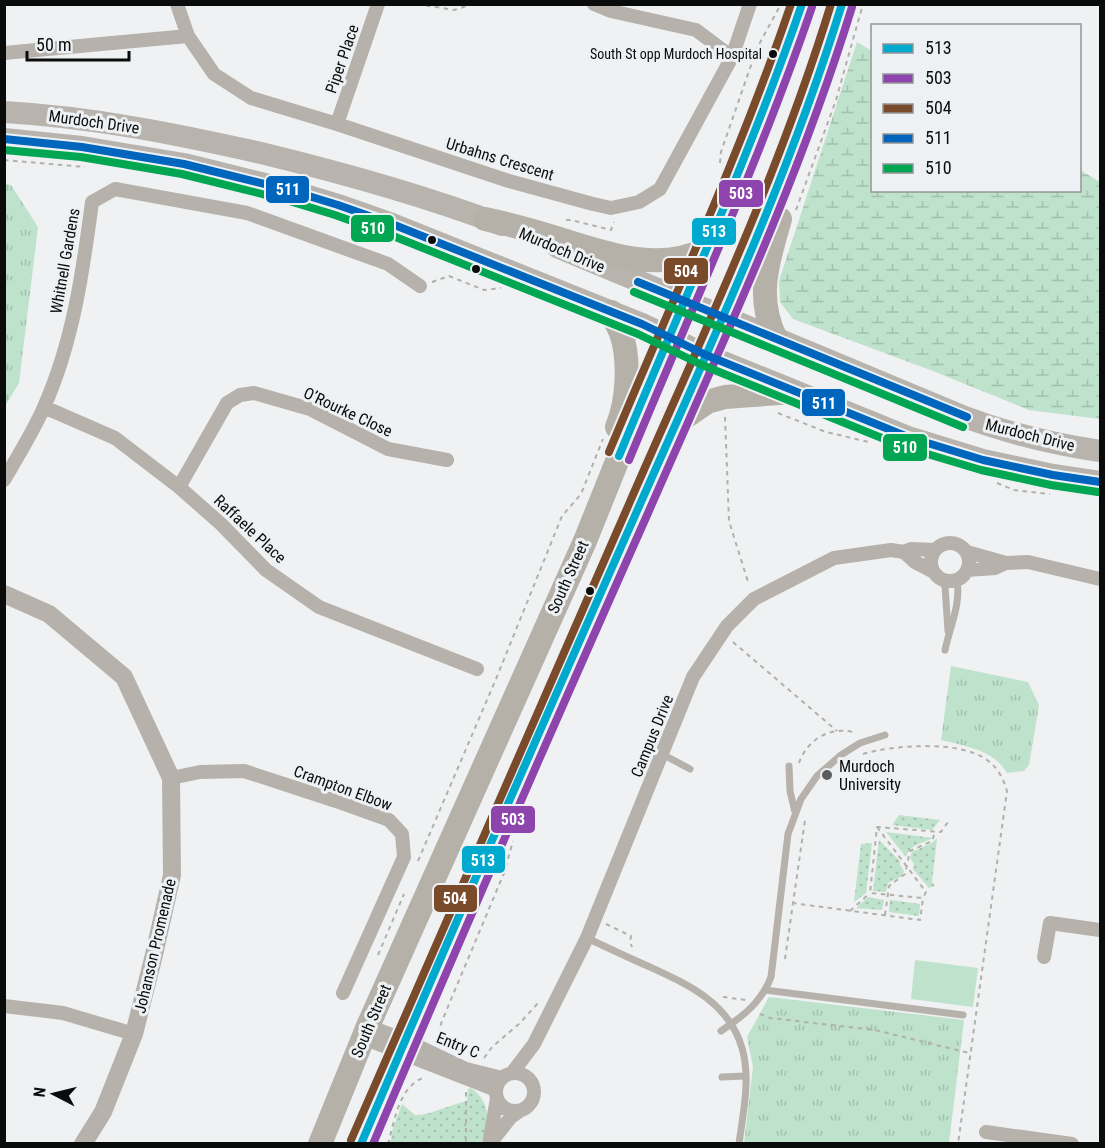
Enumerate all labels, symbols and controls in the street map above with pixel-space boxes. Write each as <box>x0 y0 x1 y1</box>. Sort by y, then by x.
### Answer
street label: Piper Place <box>321 22 363 96</box>
scale bar <box>27 24 129 62</box>
legend <box>871 24 1081 192</box>
text: 50 m <box>36 34 71 55</box>
text: 513 <box>925 37 952 58</box>
place label: South St opp Murdoch Hospital <box>590 46 762 62</box>
marker: South St opp Murdoch Hospital <box>767 48 779 60</box>
text: 503 <box>925 67 952 88</box>
text: 504 <box>925 97 952 118</box>
street label: Murdoch Drive <box>48 106 140 138</box>
text: 511 <box>925 127 952 148</box>
street label: Urbahns Crescent <box>444 134 557 185</box>
text: 510 <box>925 157 952 178</box>
line badge: 511 <box>265 175 310 204</box>
line badge: 503 <box>718 179 764 208</box>
text: 511 <box>276 180 300 199</box>
text: 503 <box>729 184 753 203</box>
street label: Whitnell Gardens <box>46 207 84 315</box>
line badge: 510 <box>350 214 395 243</box>
line badge: 513 <box>691 217 737 246</box>
text: 510 <box>361 219 385 238</box>
text: 513 <box>702 222 726 241</box>
street label: Murdoch Drive <box>516 223 608 277</box>
unlabelled marker <box>426 234 438 246</box>
line badge: 504 <box>663 257 709 285</box>
text: 504 <box>674 262 698 281</box>
unlabelled marker <box>470 263 482 275</box>
street label: O’Rourke Close <box>301 383 395 441</box>
line badge: 511 <box>801 388 846 417</box>
text: 511 <box>812 394 836 413</box>
street label: Murdoch Drive <box>983 415 1077 455</box>
line badge: 510 <box>882 433 928 462</box>
text: 510 <box>893 438 917 457</box>
street label: Raffaele Place <box>210 491 290 567</box>
street label: South Street <box>544 537 593 616</box>
unlabelled marker <box>584 585 596 597</box>
street label: Campus Drive <box>627 692 677 780</box>
place label: Murdoch University <box>839 757 901 794</box>
street label: Crampton Elbow <box>291 761 395 815</box>
marker: Murdoch University <box>820 768 834 782</box>
line badge: 503 <box>490 805 536 834</box>
text: 503 <box>501 810 525 829</box>
line badge: 513 <box>461 845 506 874</box>
text: 513 <box>471 851 495 870</box>
street label: Johanson Promenade <box>130 877 180 1015</box>
line badge: 504 <box>433 884 478 913</box>
text: 504 <box>443 889 467 908</box>
street label: South Street <box>347 981 395 1060</box>
street label: Entry C <box>434 1028 482 1062</box>
north arrow <box>24 1064 84 1124</box>
text: N <box>30 1086 50 1098</box>

